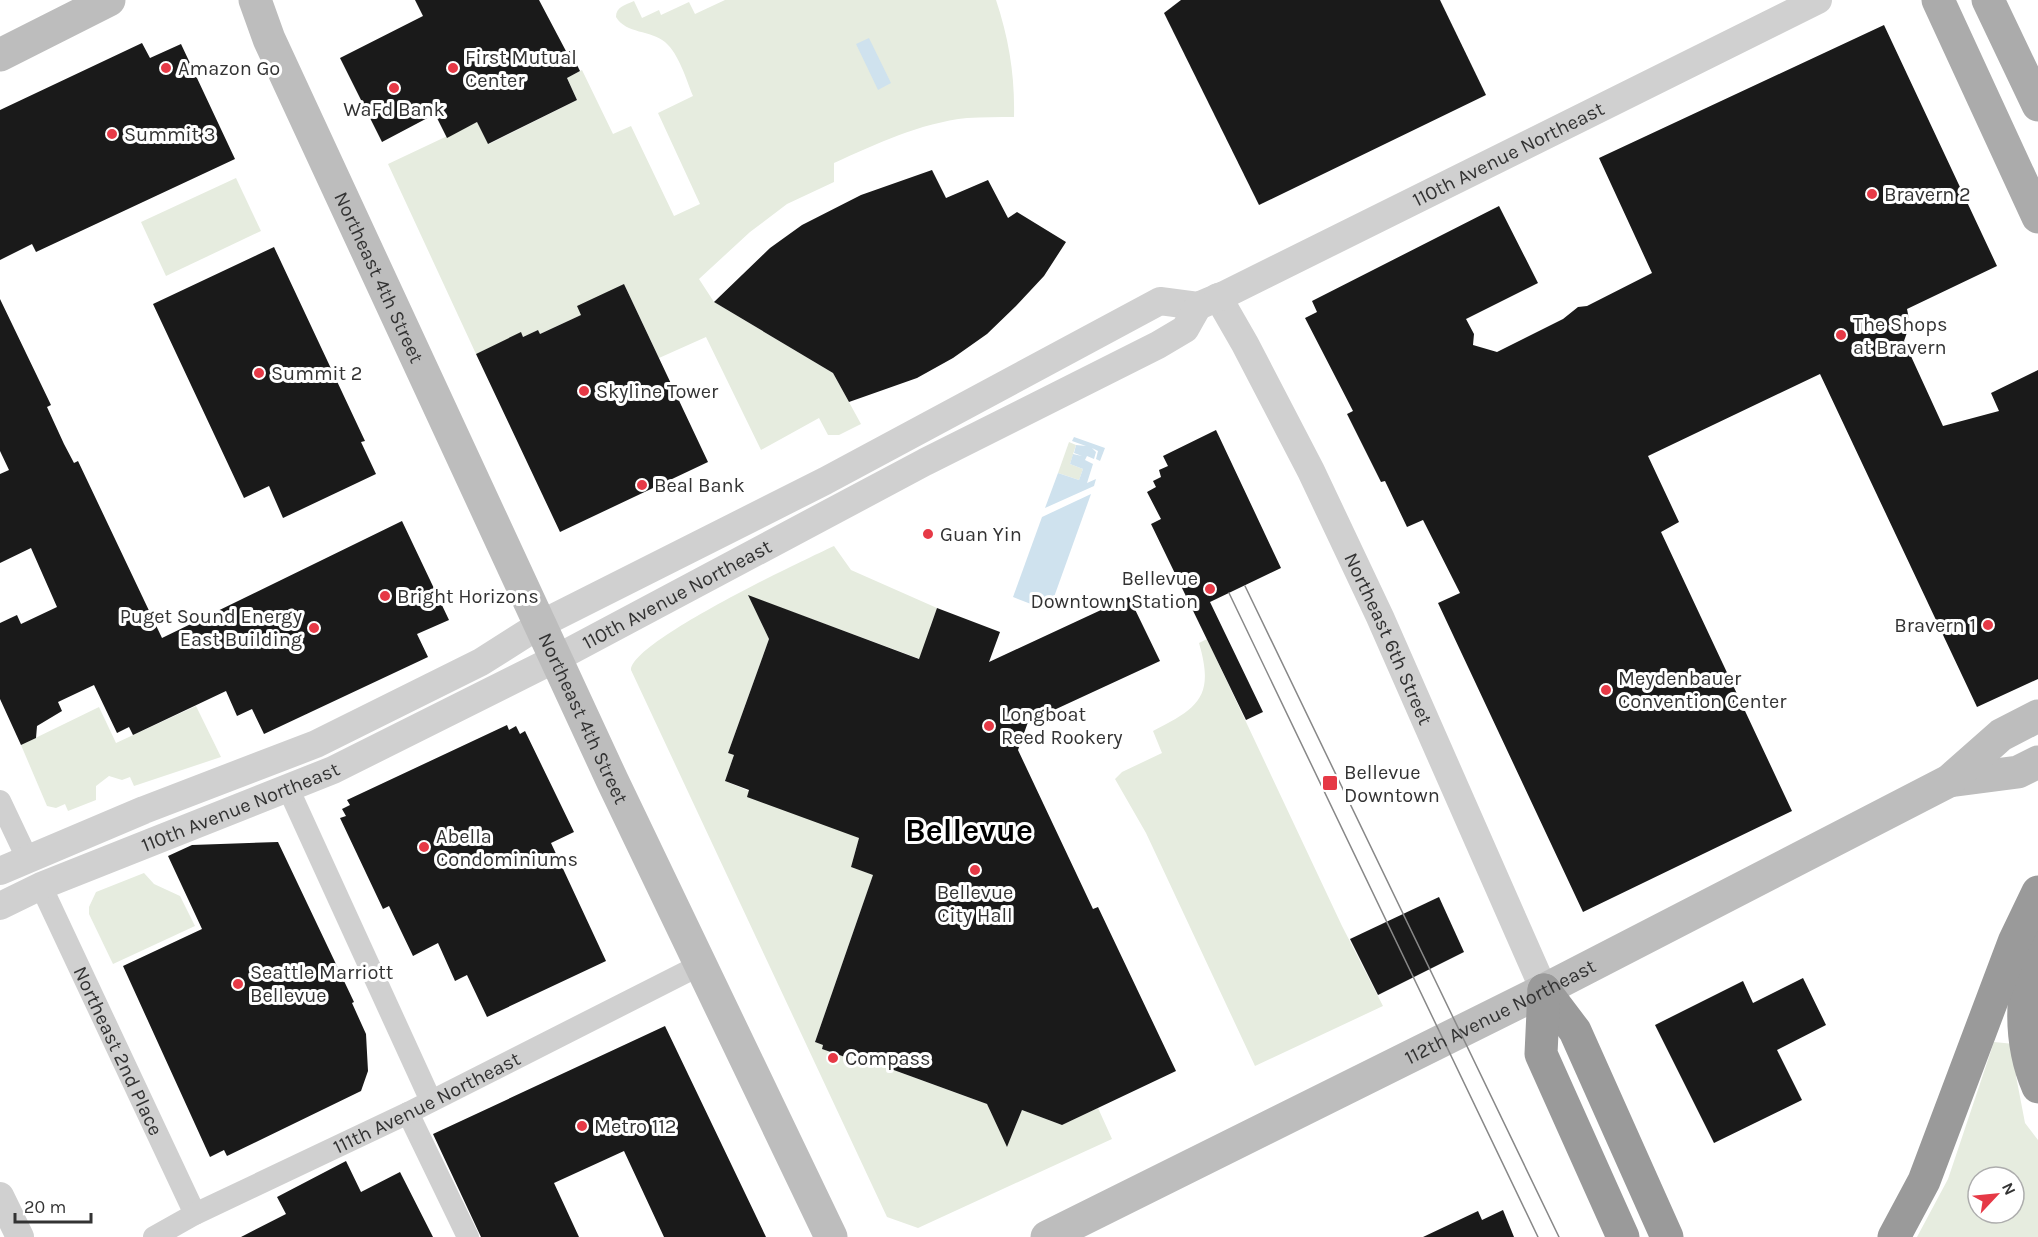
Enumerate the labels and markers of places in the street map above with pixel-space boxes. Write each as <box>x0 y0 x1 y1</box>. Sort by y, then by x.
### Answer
place label: First Mutual Center <box>465 46 577 92</box>
place label: Amazon Go <box>178 57 280 80</box>
marker: Amazon Go <box>159 61 173 75</box>
marker: First Mutual Center <box>446 61 460 75</box>
marker: WaFd Bank <box>387 81 401 95</box>
place label: WaFd Bank <box>343 98 445 121</box>
place label: Summit 3 <box>124 123 216 146</box>
marker: Summit 3 <box>105 127 119 141</box>
place label: Bravern 2 <box>1884 183 1971 206</box>
marker: Bravern 2 <box>1865 187 1879 201</box>
place label: The Shops at Bravern <box>1853 313 1947 359</box>
marker: The Shops at Bravern <box>1834 328 1848 342</box>
place label: Summit 2 <box>271 362 362 385</box>
marker: Summit 2 <box>252 366 266 380</box>
place label: Skyline Tower <box>596 380 719 403</box>
marker: Skyline Tower <box>577 384 591 398</box>
place label: Beal Bank <box>654 474 745 497</box>
marker: Beal Bank <box>635 478 649 492</box>
place label: Guan Yin <box>940 523 1022 546</box>
marker: Guan Yin <box>921 527 935 541</box>
place label: Bellevue Downtown Station <box>1030 567 1198 613</box>
marker: Bellevue Downtown Station <box>1203 582 1217 596</box>
place label: Bright Horizons <box>397 585 539 608</box>
marker: Bright Horizons <box>378 589 392 603</box>
place label: Puget Sound Energy East Building <box>120 605 302 651</box>
place label: Bravern 1 <box>1894 614 1976 637</box>
marker: Bravern 1 <box>1981 618 1995 632</box>
marker: Puget Sound Energy East Building <box>307 621 321 635</box>
place label: Meydenbauer Convention Center <box>1618 667 1787 713</box>
marker: Meydenbauer Convention Center <box>1599 683 1613 697</box>
place label: Longboat Reed Rookery <box>1001 703 1123 749</box>
marker: Longboat Reed Rookery <box>982 719 996 733</box>
place label: Bellevue Downtown <box>1344 761 1440 807</box>
marker: Bellevue Downtown <box>1321 774 1339 792</box>
place label: Abella Condominiums <box>436 825 578 871</box>
marker: Abella Condominiums <box>417 840 431 854</box>
marker: Bellevue City Hall <box>968 863 982 877</box>
place label: Bellevue City Hall <box>937 881 1013 927</box>
place label: Seattle Marriott Bellevue <box>250 961 394 1007</box>
marker: Seattle Marriott Bellevue <box>231 977 245 991</box>
place label: Compass <box>845 1047 931 1070</box>
marker: Compass <box>826 1051 840 1065</box>
place label: Metro 112 <box>594 1115 676 1138</box>
marker: Metro 112 <box>575 1119 589 1133</box>

